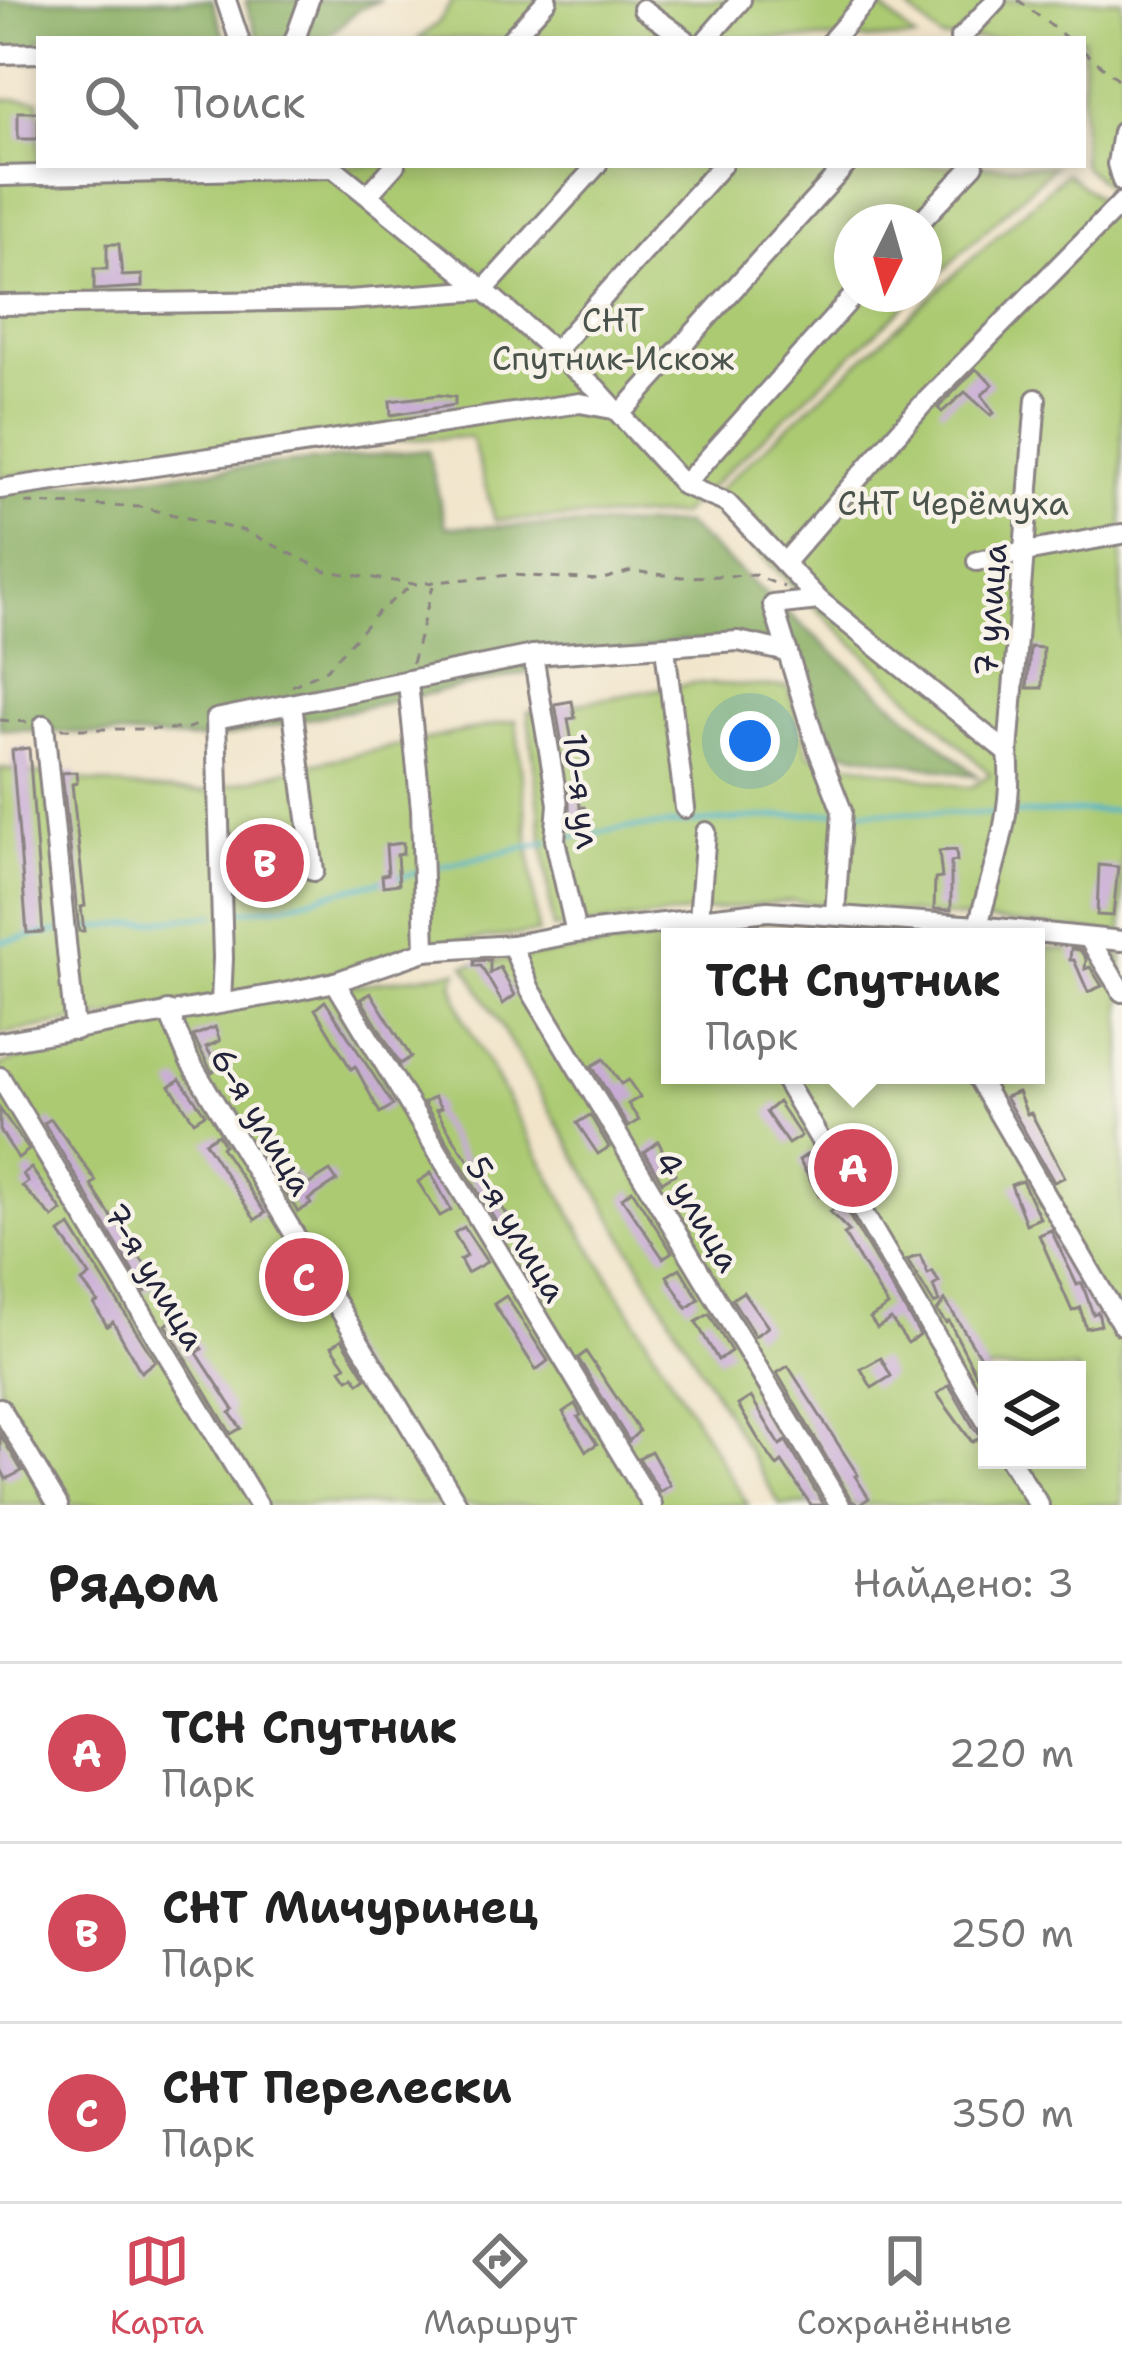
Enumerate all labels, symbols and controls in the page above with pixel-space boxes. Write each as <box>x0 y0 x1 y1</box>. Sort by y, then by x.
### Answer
search box <box>36 36 1086 168</box>
icon: search <box>78 69 144 135</box>
text: Поиск <box>174 72 305 132</box>
north arrow <box>834 204 942 312</box>
park label: СНТ Спутник-Искож <box>492 298 735 381</box>
park label: СНТ Черёмуха <box>837 481 1069 526</box>
street label: 7 улица <box>963 542 1018 678</box>
your location <box>720 711 780 771</box>
street label: 10-я ул <box>552 731 611 851</box>
pin: B <box>226 818 304 908</box>
popup <box>661 928 1045 1084</box>
text: ТСН Спутник <box>705 950 1001 1010</box>
text: Парк <box>705 1010 798 1062</box>
street label: 6-я улица <box>200 1039 323 1204</box>
pin: A <box>814 1123 892 1213</box>
street label: 4 улица <box>644 1142 751 1280</box>
street label: 5-я улица <box>455 1148 578 1311</box>
street label: 7-я улица <box>93 1194 216 1358</box>
pin: C <box>265 1232 343 1322</box>
map controls <box>978 1361 1086 1469</box>
button: layers <box>978 1361 1086 1469</box>
text: Рядом <box>48 1549 219 1617</box>
text: Найдено: 3 <box>853 1557 1074 1609</box>
text: ТСН Спутник <box>162 1697 457 1757</box>
text: A <box>72 1727 102 1779</box>
text: 220 m <box>948 1727 1074 1779</box>
text: Парк <box>162 1757 255 1809</box>
text: СНТ Мичуринец <box>162 1877 538 1937</box>
text: B <box>75 1907 99 1959</box>
text: 250 m <box>950 1907 1074 1959</box>
text: Парк <box>162 1937 255 1989</box>
text: СНТ Перелески <box>162 2057 512 2117</box>
text: C <box>75 2087 99 2139</box>
text: 350 m <box>950 2087 1074 2139</box>
text: Парк <box>162 2117 255 2169</box>
tab: Карта <box>110 2228 204 2345</box>
tab: Маршрут <box>423 2228 577 2345</box>
tab: Сохранённые <box>797 2228 1012 2345</box>

